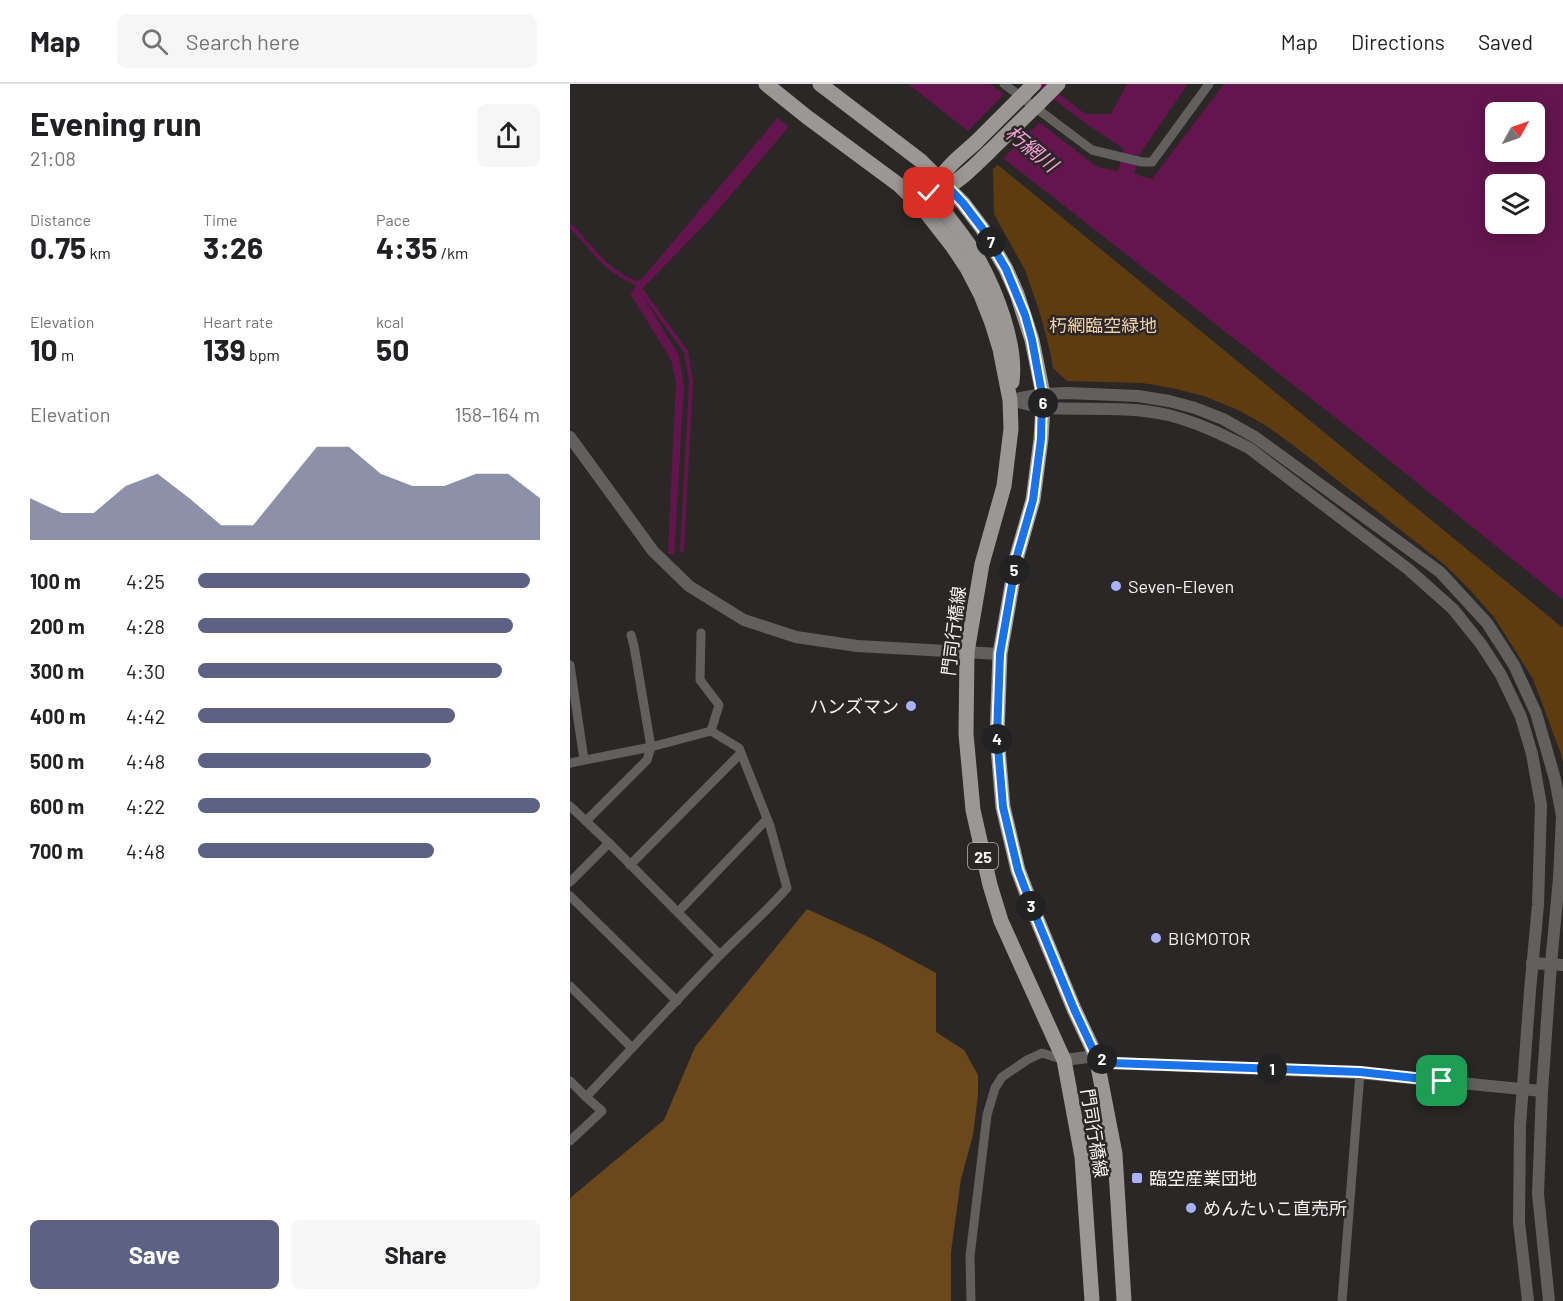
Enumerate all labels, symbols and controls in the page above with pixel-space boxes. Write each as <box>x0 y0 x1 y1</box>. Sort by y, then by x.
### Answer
search box <box>117 14 537 68</box>
text: Map <box>30 24 81 58</box>
icon: search <box>138 25 171 58</box>
text: Search here <box>186 28 300 54</box>
text: Map <box>1281 29 1318 54</box>
text: Directions <box>1351 29 1445 54</box>
text: Saved <box>1478 29 1533 54</box>
north arrow <box>1485 102 1545 162</box>
map controls <box>1485 102 1545 234</box>
text: Evening run <box>30 103 202 143</box>
button: share <box>477 104 540 167</box>
water label: 朽網川 <box>1001 120 1064 177</box>
text: 21:08 <box>30 146 76 170</box>
pin <box>903 167 954 218</box>
button: layers <box>1485 174 1545 234</box>
icon: check <box>912 176 945 209</box>
text: Distance <box>30 210 91 229</box>
text: Time <box>203 210 238 229</box>
text: Pace <box>376 210 410 229</box>
pin: 7 <box>976 227 1006 257</box>
text: 0.75 <box>30 229 86 265</box>
text: 3:26 <box>203 229 263 265</box>
text: 4:35 <box>376 229 437 265</box>
text: 7 <box>987 232 995 251</box>
text: km <box>86 243 111 262</box>
text: /km <box>437 243 468 262</box>
text: Elevation <box>30 312 94 331</box>
text: Heart rate <box>203 312 273 331</box>
text: kcal <box>376 312 404 331</box>
park label: 朽網臨空緑地 <box>1049 314 1157 336</box>
text: 10 <box>30 331 58 367</box>
text: 139 <box>203 331 246 367</box>
text: 50 <box>376 331 409 367</box>
text: m <box>58 345 74 364</box>
text: bpm <box>246 345 280 364</box>
pin: 6 <box>1028 388 1058 418</box>
text: 6 <box>1039 393 1047 412</box>
text: Elevation <box>30 402 111 426</box>
text: 158–164 m <box>454 402 540 426</box>
pin: 5 <box>999 555 1029 585</box>
text: 5 <box>1010 560 1018 579</box>
text: 100 m <box>30 569 81 593</box>
text: 4:25 <box>126 569 165 593</box>
place label: Seven-Eleven <box>1128 575 1234 597</box>
marker: Seven-Eleven <box>1109 579 1123 593</box>
street label: 門司行橋線 <box>937 585 969 677</box>
text: 200 m <box>30 614 85 638</box>
text: 4:28 <box>126 614 165 638</box>
text: 300 m <box>30 659 84 683</box>
text: 4:30 <box>126 659 165 683</box>
place label: ハンズマン <box>809 695 899 717</box>
marker: ハンズマン <box>904 699 918 713</box>
text: 400 m <box>30 704 86 728</box>
text: 4:42 <box>126 704 166 728</box>
pin: 4 <box>982 724 1012 754</box>
text: 4 <box>992 729 1002 748</box>
text: 500 m <box>30 749 84 773</box>
text: 4:48 <box>126 749 165 773</box>
text: 600 m <box>30 794 84 818</box>
text: 4:22 <box>126 794 165 818</box>
text: 700 m <box>30 839 83 863</box>
text: 4:48 <box>126 839 165 863</box>
road number: 25 <box>968 843 998 869</box>
pin: 3 <box>1016 891 1046 921</box>
text: 3 <box>1027 896 1035 915</box>
place label: BIGMOTOR <box>1168 927 1250 949</box>
marker: BIGMOTOR <box>1149 931 1163 945</box>
pin: 2 <box>1087 1044 1117 1074</box>
text: 2 <box>1098 1049 1106 1068</box>
pin: 1 <box>1257 1054 1287 1084</box>
pin <box>1416 1055 1467 1106</box>
text: 1 <box>1269 1059 1275 1078</box>
icon: arrive <box>1425 1064 1458 1097</box>
street label: 門司行橋線 <box>1077 1087 1113 1179</box>
place label: 臨空産業団地 <box>1149 1167 1257 1189</box>
marker: 臨空産業団地 <box>1130 1171 1144 1185</box>
place label: めんたいこ直売所 <box>1203 1197 1347 1219</box>
marker: めんたいこ直売所 <box>1184 1201 1198 1215</box>
button: Save <box>30 1220 279 1289</box>
button: Share <box>291 1220 540 1289</box>

